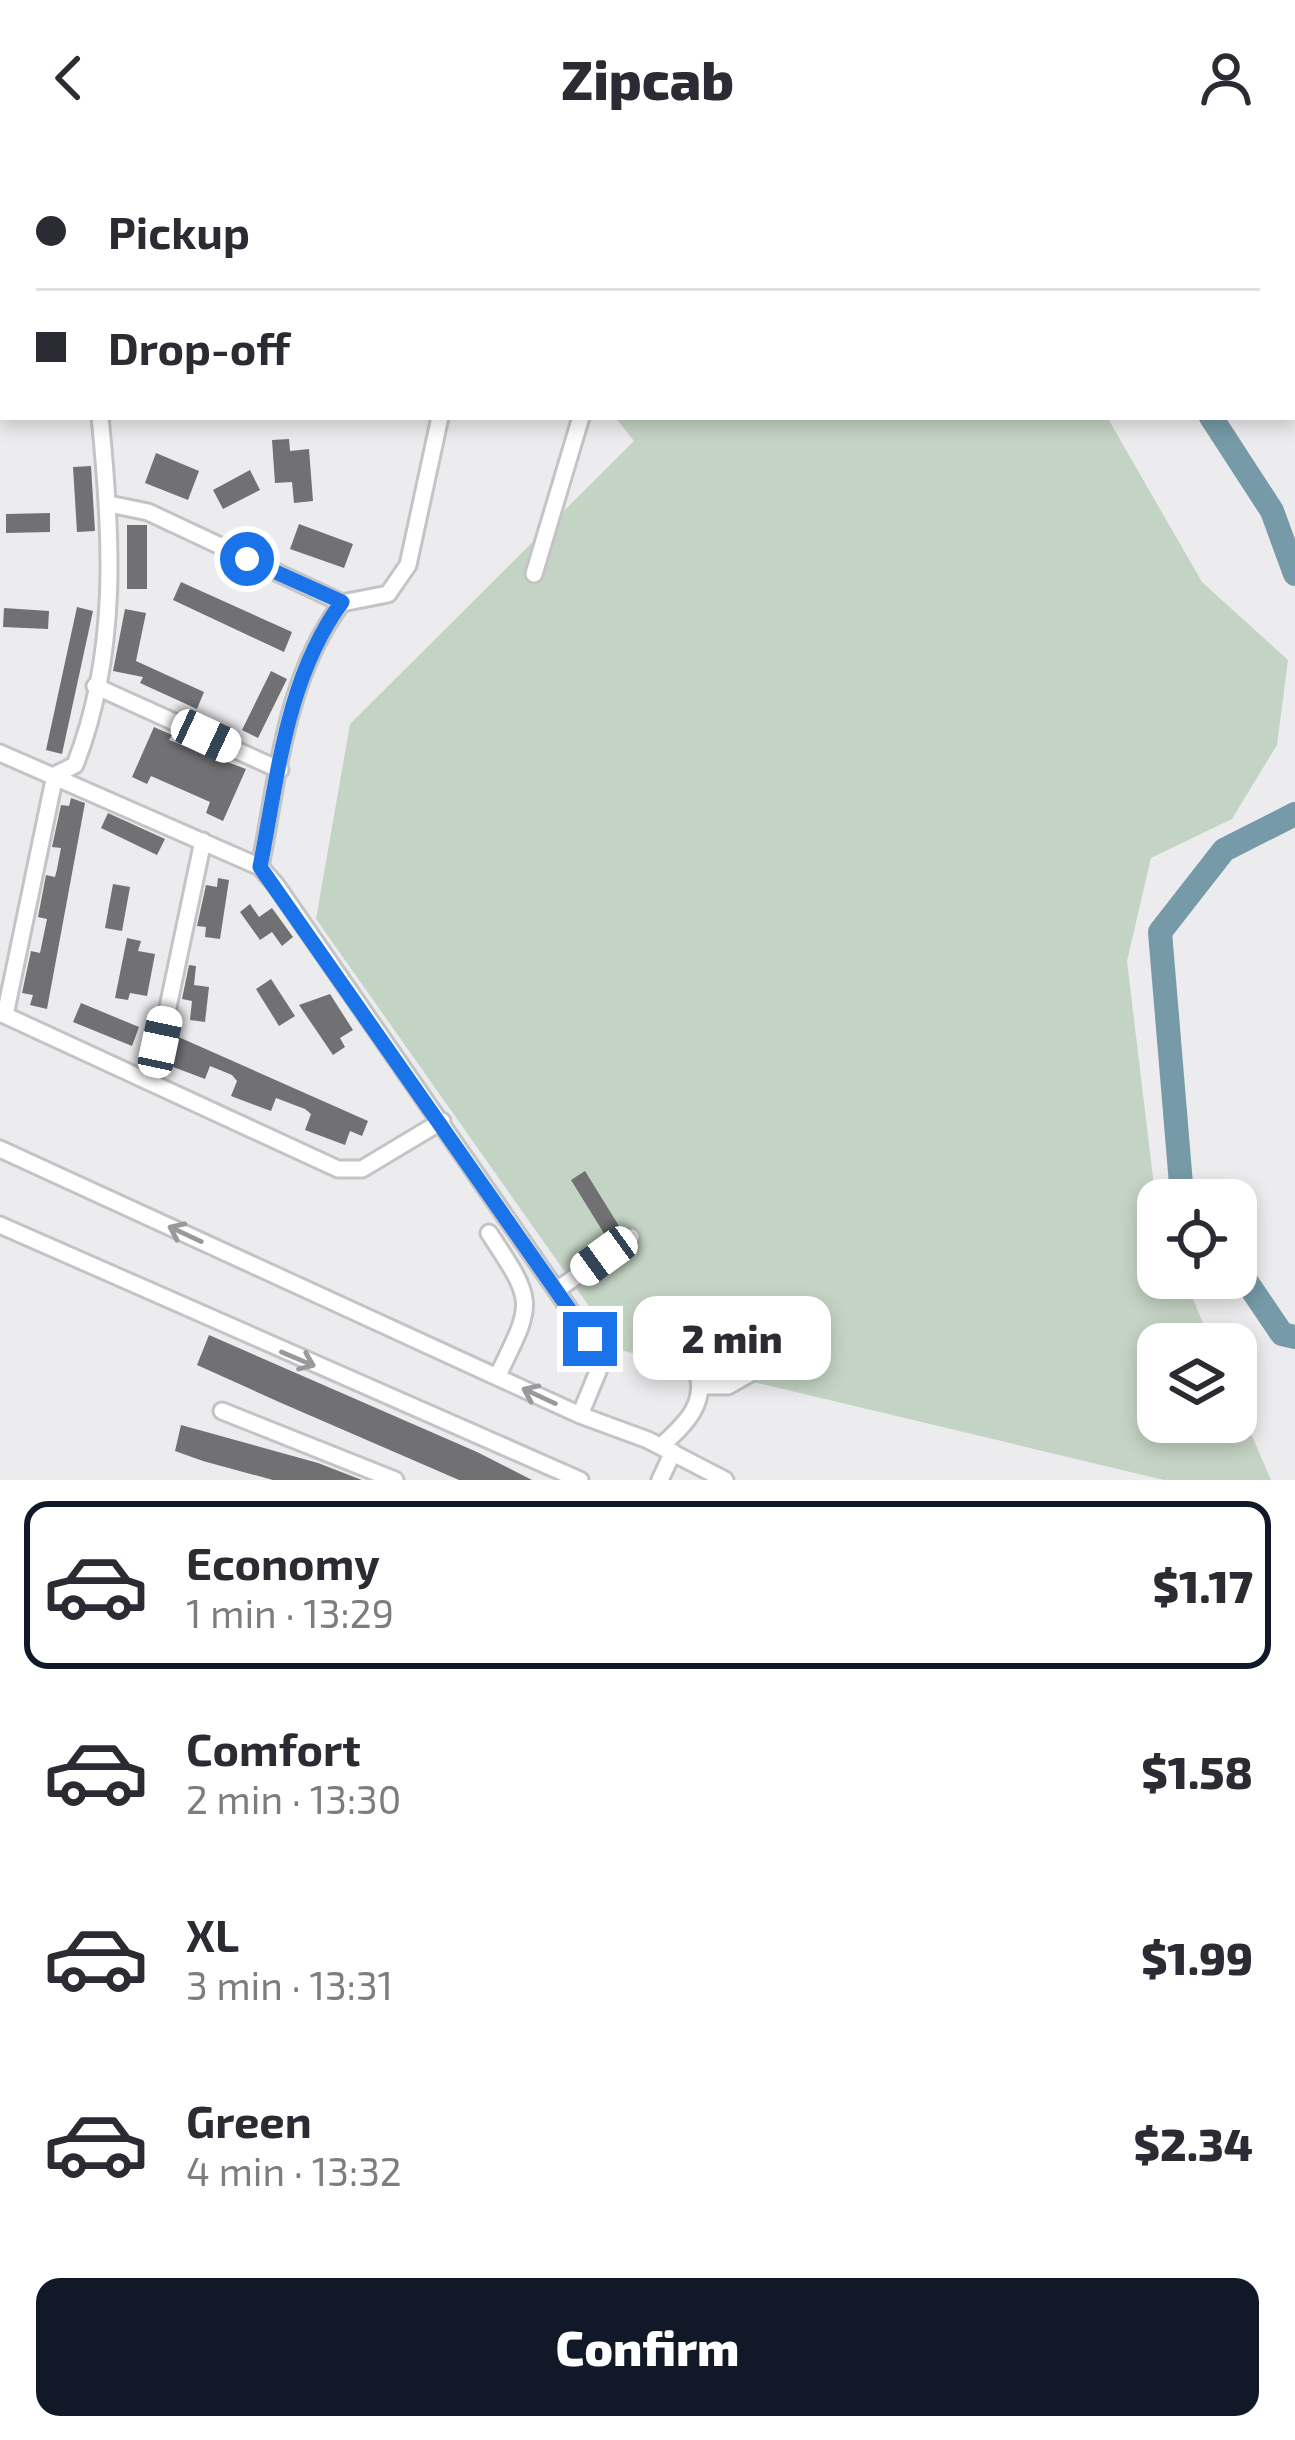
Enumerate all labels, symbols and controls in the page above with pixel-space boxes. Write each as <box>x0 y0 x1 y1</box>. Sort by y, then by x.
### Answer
icon: back <box>36 45 102 111</box>
icon: person <box>1193 45 1259 111</box>
text: Zipcab <box>561 46 734 111</box>
text: Pickup <box>108 204 250 258</box>
text: Drop-off <box>108 320 290 374</box>
route start <box>220 532 274 586</box>
car <box>166 704 246 768</box>
car <box>135 1003 185 1081</box>
map controls <box>1137 1179 1257 1443</box>
button: locate <box>1137 1179 1257 1299</box>
car <box>564 1220 644 1292</box>
one-way arrow <box>168 1222 204 1244</box>
callout: 2 min <box>632 1297 830 1381</box>
route end <box>563 1312 617 1366</box>
text: 2 min <box>681 1314 783 1361</box>
button: layers <box>1137 1323 1257 1443</box>
one-way arrow <box>279 1350 315 1372</box>
one-way arrow <box>522 1384 558 1406</box>
icon: car <box>42 1531 150 1639</box>
text: Economy <box>186 1535 380 1589</box>
text: $1.17 <box>1152 1558 1253 1612</box>
text: 1 min · 13:29 <box>186 1589 394 1636</box>
icon: car <box>42 1717 150 1825</box>
text: Comfort <box>186 1721 361 1775</box>
text: $1.58 <box>1141 1744 1253 1798</box>
text: 2 min · 13:30 <box>186 1775 401 1822</box>
icon: car <box>42 1903 150 2011</box>
text: XL <box>186 1907 239 1961</box>
text: $1.99 <box>1141 1930 1253 1984</box>
text: 3 min · 13:31 <box>186 1961 393 2008</box>
icon: car <box>42 2089 150 2197</box>
text: Green <box>186 2093 312 2147</box>
text: $2.34 <box>1134 2116 1253 2170</box>
text: 4 min · 13:32 <box>186 2147 402 2194</box>
button: Confirm <box>36 2278 1259 2416</box>

